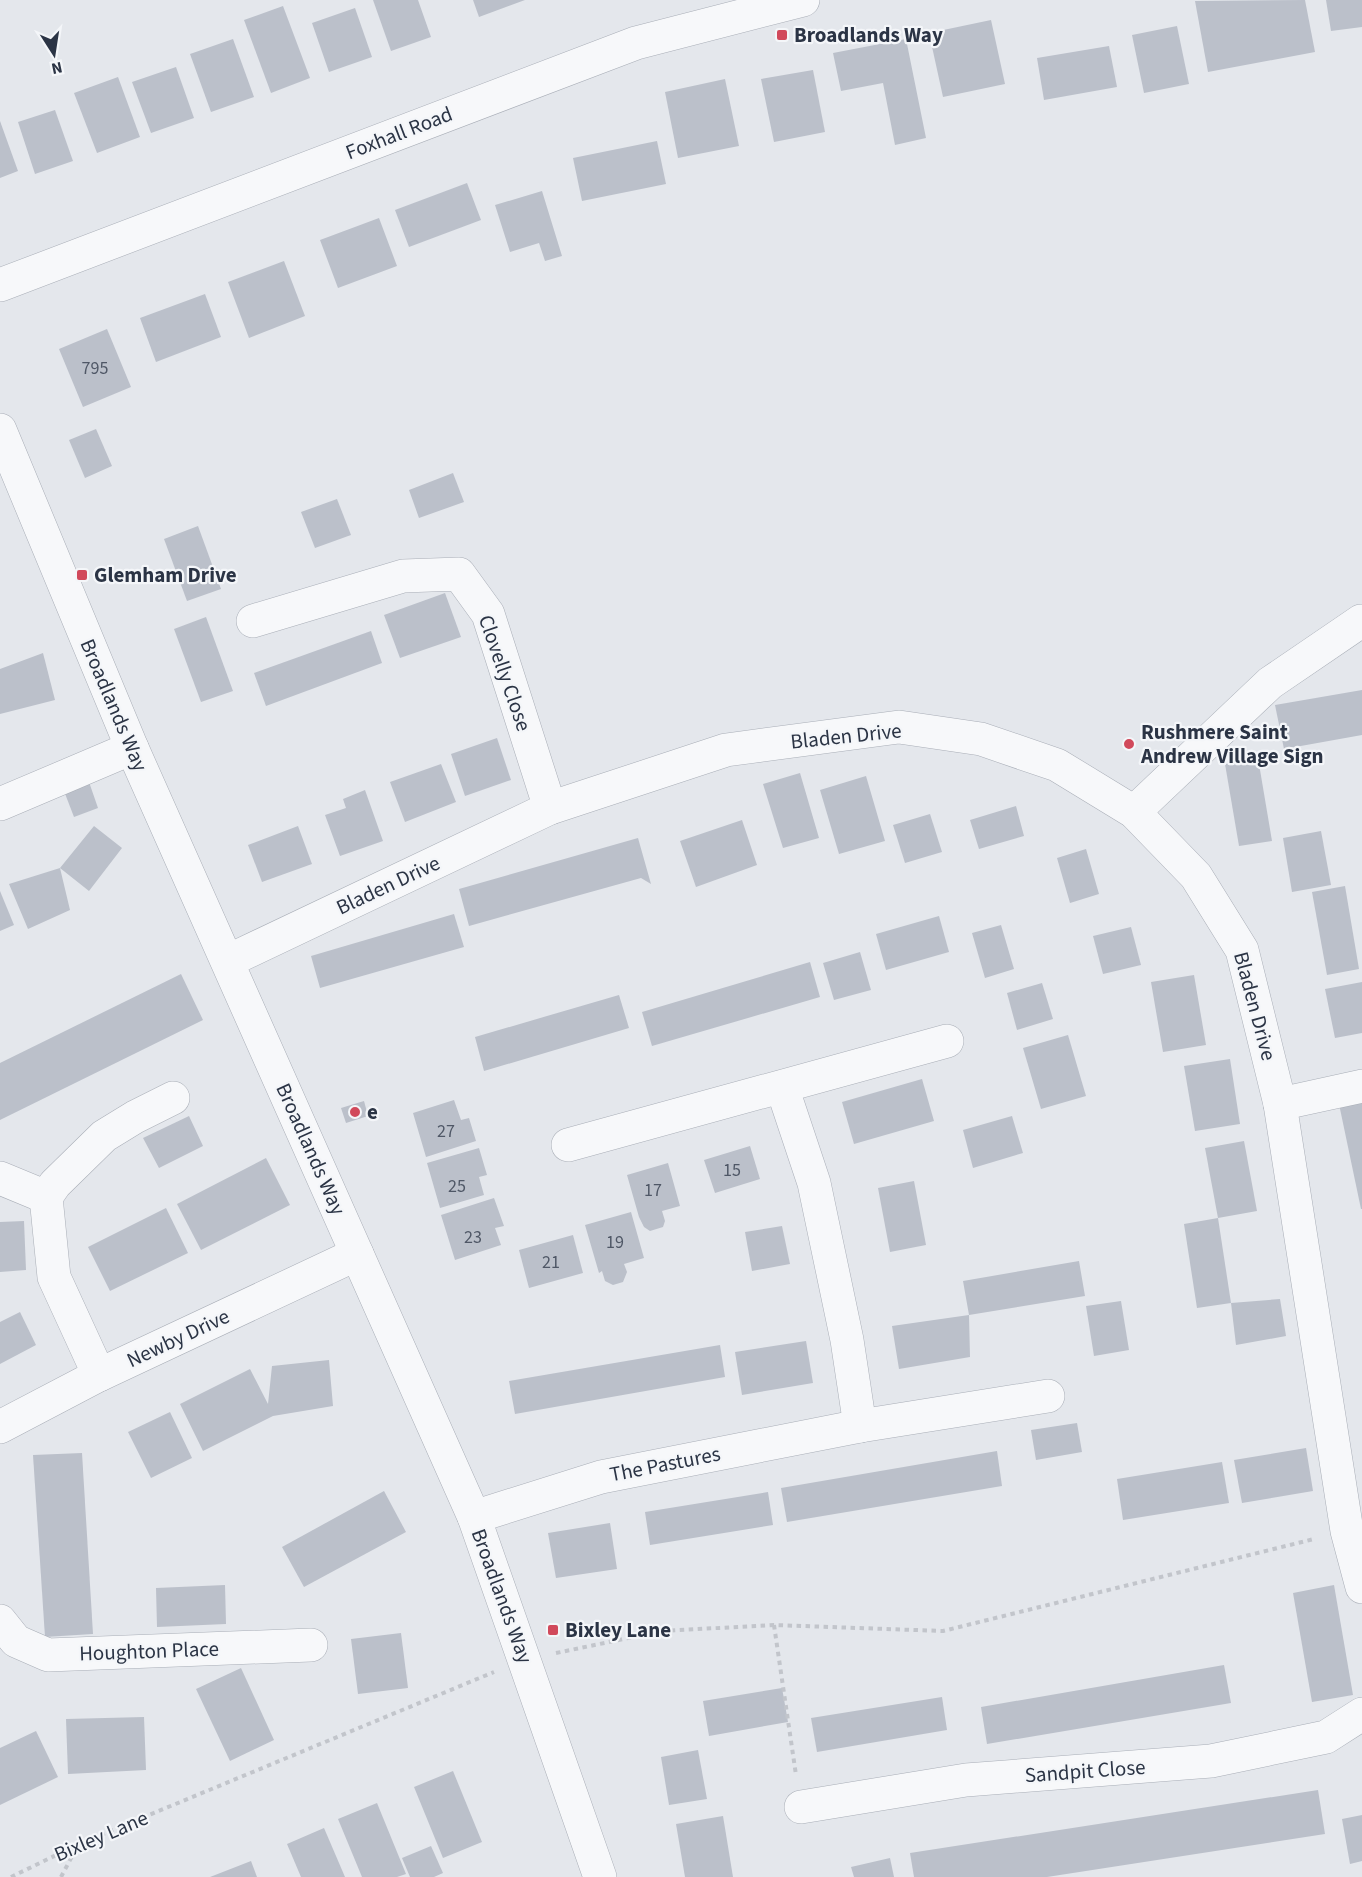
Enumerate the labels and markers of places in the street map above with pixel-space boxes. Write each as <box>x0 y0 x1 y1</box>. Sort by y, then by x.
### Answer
place label: Broadlands Way <box>794 20 943 50</box>
marker: Broadlands Way <box>775 28 789 42</box>
place label: Glemham Drive <box>94 560 237 590</box>
marker: Glemham Drive <box>75 568 89 582</box>
place label: Rushmere Saint Andrew Village Sign <box>1140 717 1324 771</box>
marker: Rushmere Saint Andrew Village Sign <box>1122 737 1136 751</box>
place label: e <box>367 1097 378 1127</box>
marker: e <box>348 1105 362 1119</box>
place label: Bixley Lane <box>565 1615 671 1645</box>
marker: Bixley Lane <box>546 1623 560 1637</box>

